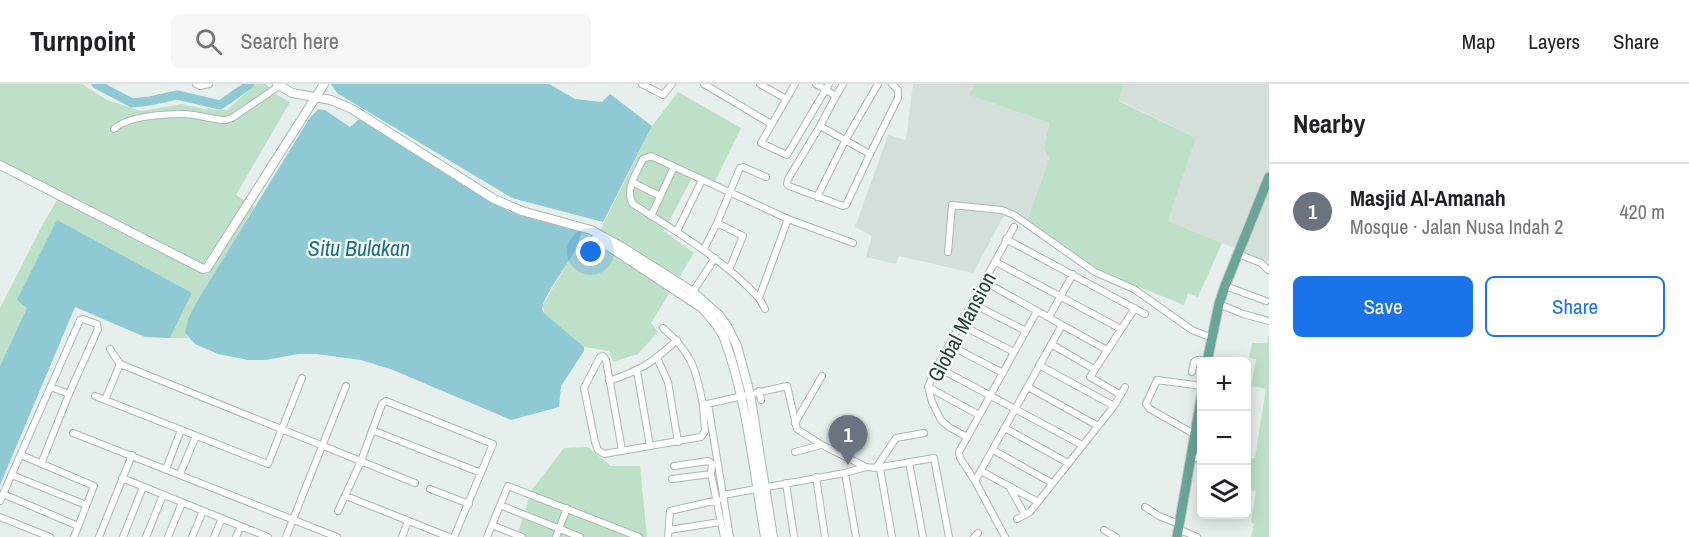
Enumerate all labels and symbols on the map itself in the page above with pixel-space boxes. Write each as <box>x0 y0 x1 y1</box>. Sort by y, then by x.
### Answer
water label: Situ Bulakan <box>308 233 410 263</box>
your location <box>576 237 605 266</box>
street label: Global Mansion <box>920 267 1003 387</box>
pin: 1 <box>828 416 868 465</box>

